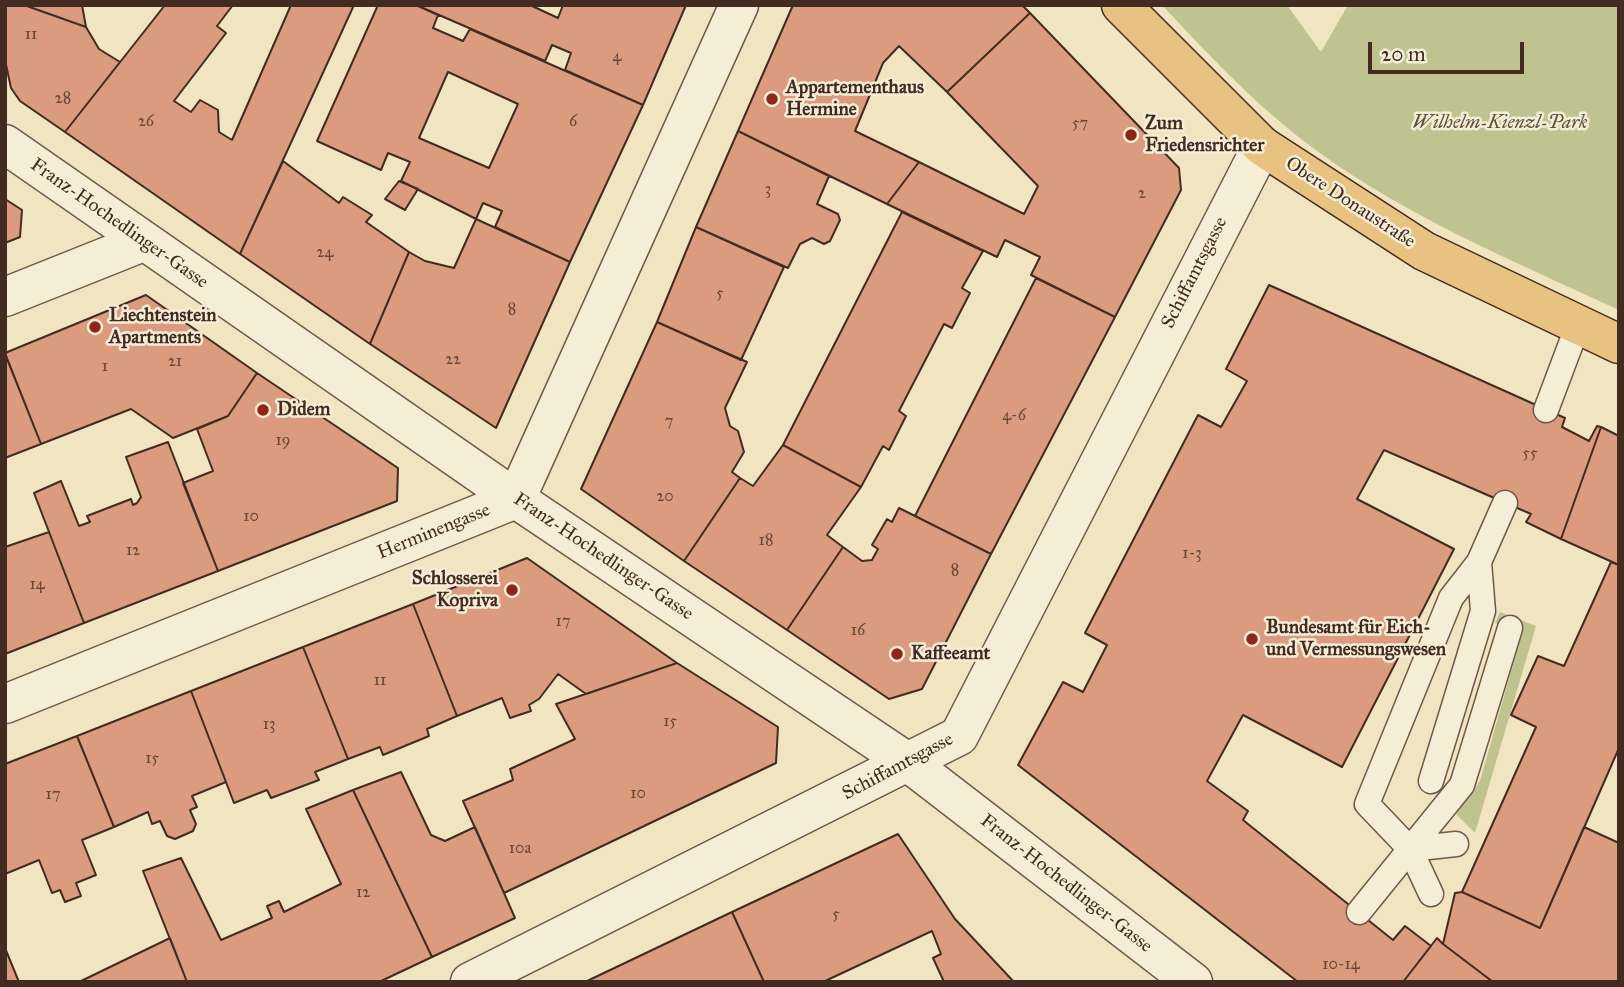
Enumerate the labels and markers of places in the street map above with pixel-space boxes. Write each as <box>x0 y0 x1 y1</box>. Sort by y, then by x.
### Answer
place label: Appartementhaus Hermine <box>786 77 924 121</box>
marker: Appartementhaus Hermine <box>764 91 780 107</box>
place label: Zum Friedensrichter <box>1145 113 1264 157</box>
marker: Zum Friedensrichter <box>1123 127 1139 143</box>
place label: Liechtenstein Apartments <box>109 305 217 349</box>
marker: Liechtenstein Apartments <box>87 319 103 335</box>
place label: Didem <box>277 399 331 421</box>
marker: Didem <box>255 402 271 418</box>
place label: Schlosserei Kopriva <box>412 568 498 612</box>
marker: Schlosserei Kopriva <box>504 582 520 598</box>
place label: Bundesamt für Eich- und Vermessungswesen <box>1266 617 1446 661</box>
marker: Bundesamt für Eich- und Vermessungswesen <box>1244 631 1260 647</box>
place label: Kaffeeamt <box>911 643 990 665</box>
marker: Kaffeeamt <box>889 646 905 662</box>

